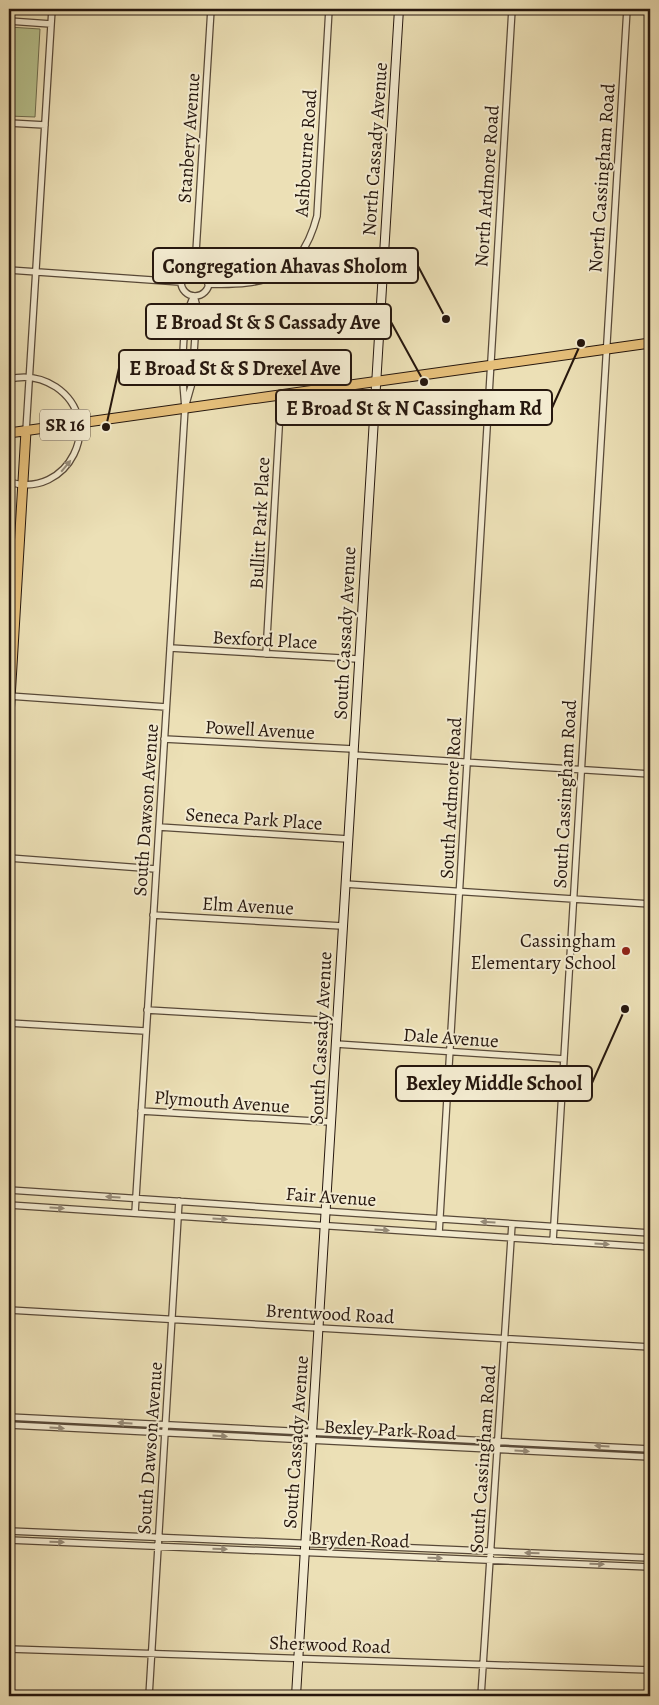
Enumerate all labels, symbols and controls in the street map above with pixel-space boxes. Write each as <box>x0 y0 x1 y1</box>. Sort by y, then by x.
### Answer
street label: North Cassady Avenue <box>356 61 394 237</box>
street label: Stanbery Avenue <box>171 72 207 204</box>
street label: North Cassingham Road <box>582 82 622 274</box>
street label: Ashbourne Road <box>289 88 323 219</box>
street label: North Ardmore Road <box>468 103 506 268</box>
callout: Congregation Ahavas Sholom <box>153 248 418 283</box>
text: Congregation Ahavas Sholom <box>162 253 408 280</box>
callout: E Broad St & S Cassady Ave <box>146 304 391 339</box>
text: E Broad St & S Cassady Ave <box>156 309 380 336</box>
callout: E Broad St & S Drexel Ave <box>119 350 351 385</box>
text: E Broad St & S Drexel Ave <box>129 355 341 382</box>
callout: E Broad St & N Cassingham Rd <box>276 390 552 425</box>
text: E Broad St & N Cassingham Rd <box>286 395 542 422</box>
road number: SR 16 <box>40 410 90 440</box>
street label: Bullitt Park Place <box>244 456 276 590</box>
one-way arrow <box>60 460 71 473</box>
street label: South Cassady Avenue <box>327 546 363 720</box>
street label: Bexford Place <box>212 624 318 656</box>
street label: South Cassingham Road <box>547 698 583 889</box>
street label: Powell Avenue <box>204 714 316 746</box>
street label: South Ardmore Road <box>434 716 468 880</box>
street label: South Dawson Avenue <box>127 723 165 897</box>
street label: Seneca Park Place <box>185 801 323 837</box>
street label: Elm Avenue <box>201 891 295 921</box>
place label: Cassingham Elementary School <box>471 928 616 976</box>
marker: Cassingham Elementary School <box>620 945 632 957</box>
street label: South Cassady Avenue <box>303 951 339 1125</box>
street label: Dale Avenue <box>402 1022 500 1054</box>
callout: Bexley Middle School <box>396 1066 592 1101</box>
text: Bexley Middle School <box>406 1070 583 1097</box>
street label: Plymouth Avenue <box>153 1084 291 1120</box>
street label: Fair Avenue <box>285 1181 377 1213</box>
one-way arrow <box>105 1193 121 1201</box>
one-way arrow <box>50 1204 66 1212</box>
one-way arrow <box>212 1215 228 1223</box>
one-way arrow <box>480 1218 496 1226</box>
one-way arrow <box>374 1226 390 1234</box>
one-way arrow <box>594 1241 610 1249</box>
street label: Brentwood Road <box>265 1298 396 1330</box>
street label: South Cassady Avenue <box>277 1355 315 1530</box>
street label: South Dawson Avenue <box>131 1361 169 1535</box>
street label: South Cassingham Road <box>463 1363 503 1554</box>
street label: Bexley Park Road <box>323 1414 458 1446</box>
one-way arrow <box>116 1418 132 1426</box>
one-way arrow <box>50 1424 66 1432</box>
one-way arrow <box>212 1432 228 1440</box>
one-way arrow <box>593 1442 609 1450</box>
one-way arrow <box>514 1447 530 1455</box>
street label: Bryden Road <box>310 1525 411 1555</box>
one-way arrow <box>50 1538 66 1546</box>
one-way arrow <box>212 1545 228 1553</box>
one-way arrow <box>523 1548 539 1556</box>
one-way arrow <box>427 1554 443 1562</box>
one-way arrow <box>589 1561 605 1569</box>
street label: Sherwood Road <box>269 1630 392 1660</box>

